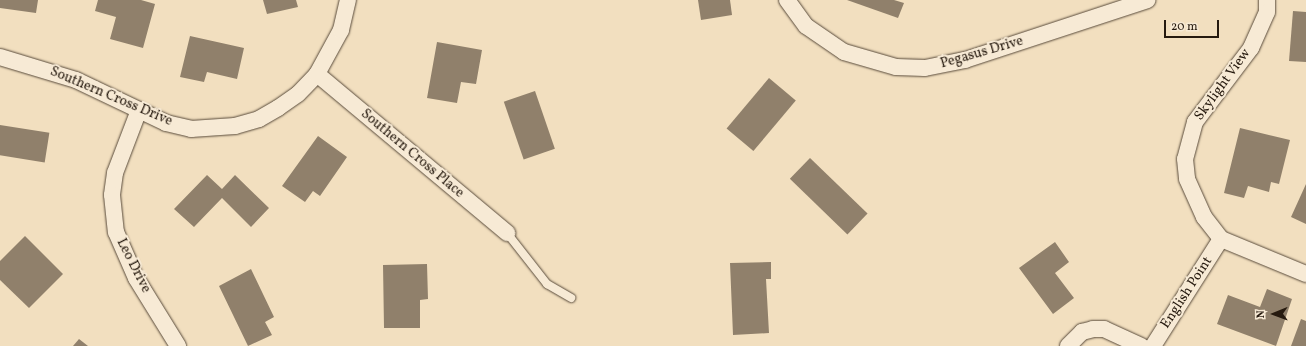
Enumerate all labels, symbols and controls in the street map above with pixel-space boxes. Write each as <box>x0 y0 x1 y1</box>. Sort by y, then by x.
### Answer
scale bar <box>1166 12 1221 38</box>
text: 20 m <box>1171 19 1198 35</box>
street label: Pegasus Drive <box>939 33 1025 73</box>
street label: Skylight View <box>1191 46 1255 124</box>
street label: Southern Cross Drive <box>47 64 175 130</box>
street label: Southern Cross Place <box>357 106 467 202</box>
street label: Leo Drive <box>112 236 154 296</box>
street label: English Point <box>1158 254 1216 332</box>
north arrow <box>1254 294 1294 334</box>
text: N <box>1254 310 1269 318</box>

